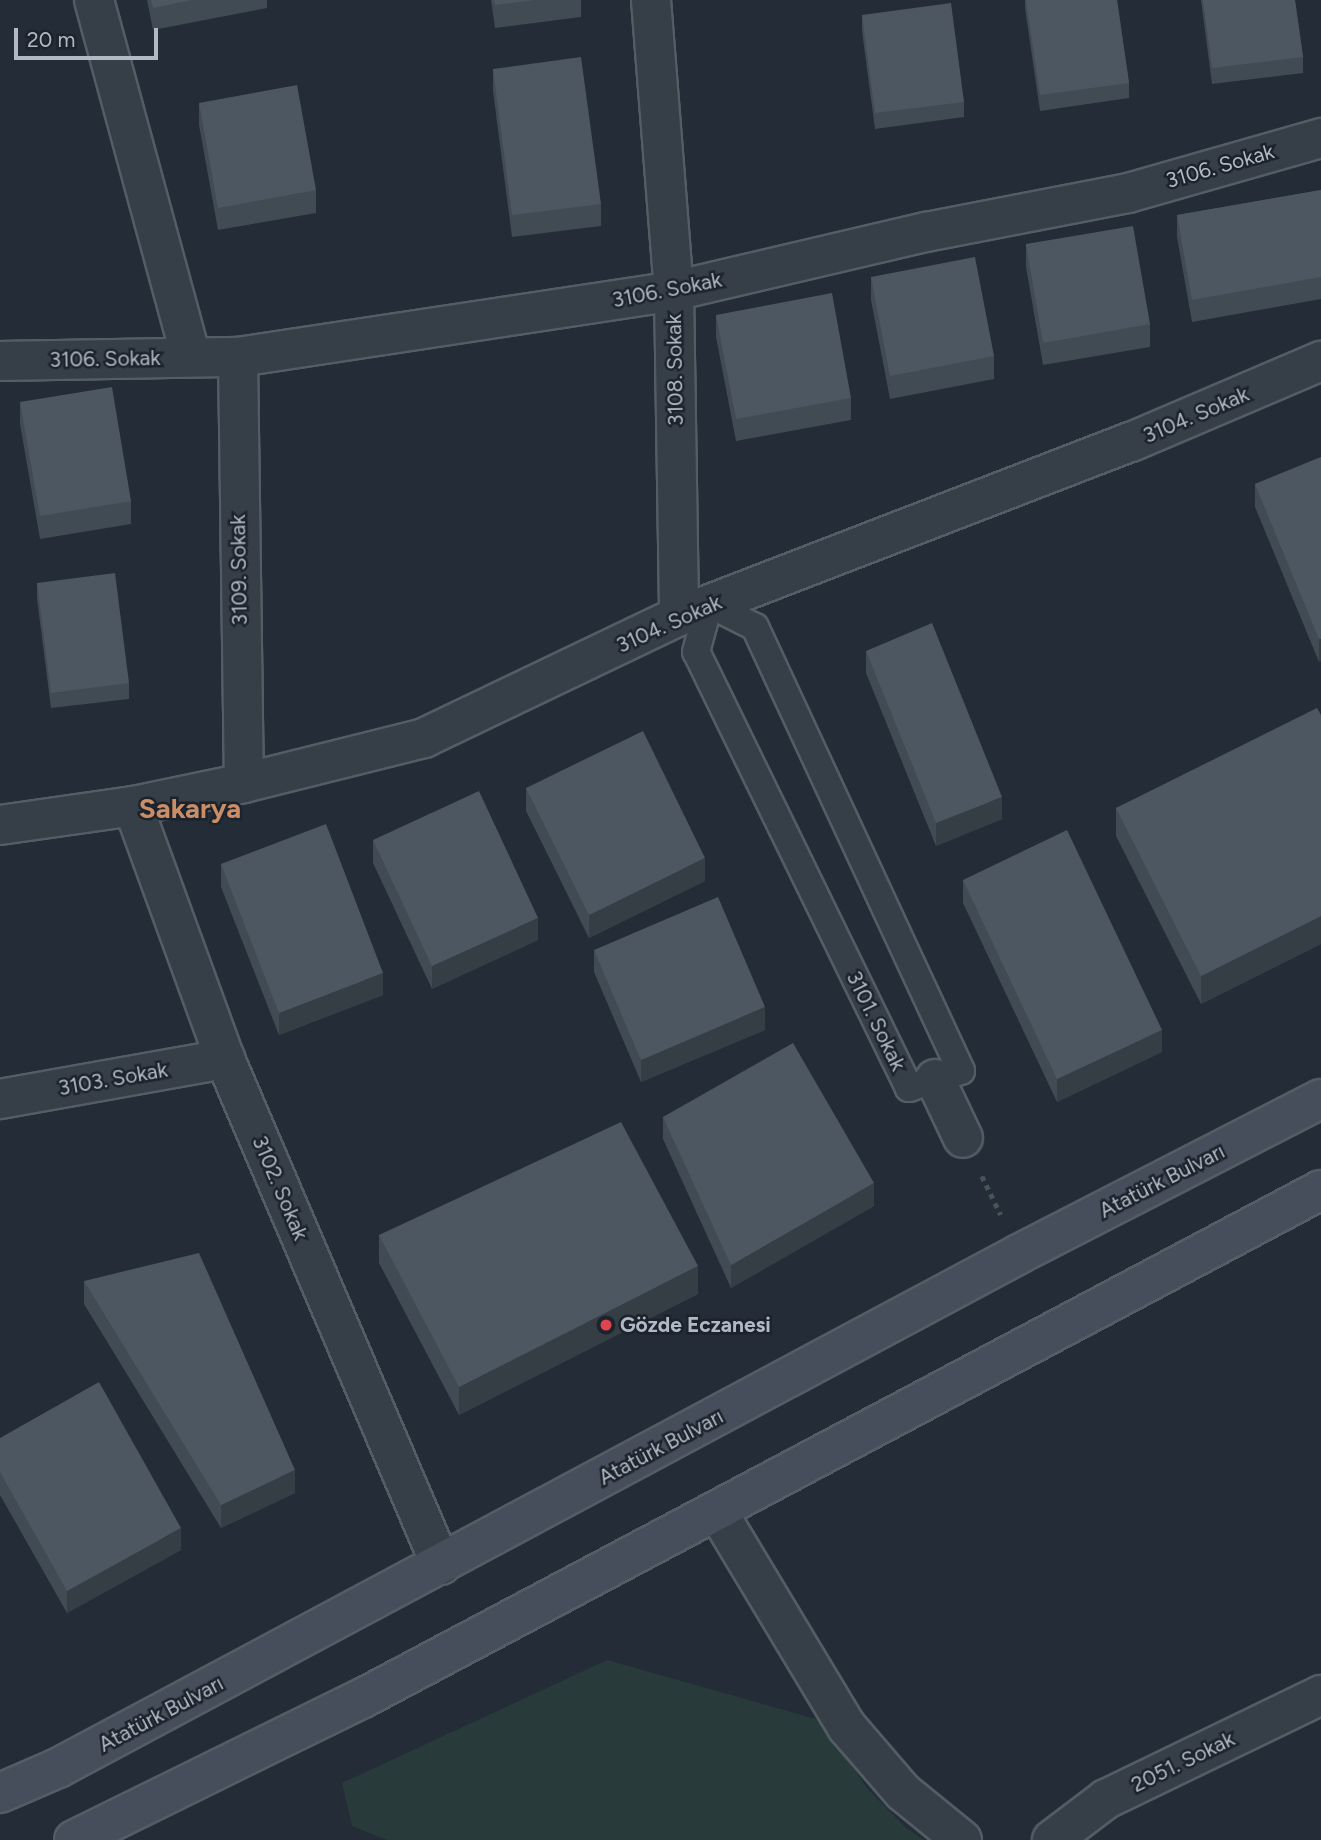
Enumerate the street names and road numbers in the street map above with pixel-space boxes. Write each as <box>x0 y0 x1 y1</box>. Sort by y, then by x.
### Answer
street label: 3106. Sokak <box>1163 139 1277 193</box>
street label: 3106. Sokak <box>610 267 724 313</box>
street label: 3108. Sokak <box>661 314 689 426</box>
street label: 3106. Sokak <box>49 345 161 373</box>
street label: 3104. Sokak <box>1139 382 1253 448</box>
street label: 3109. Sokak <box>225 514 253 626</box>
street label: 3104. Sokak <box>613 590 725 658</box>
street label: 3101. Sokak <box>841 967 911 1075</box>
street label: 3103. Sokak <box>56 1057 170 1101</box>
street label: 3102. Sokak <box>247 1132 313 1244</box>
street label: Atatürk Bulvarı <box>1095 1139 1229 1223</box>
street label: Atatürk Bulvarı <box>594 1404 728 1490</box>
street label: Atatürk Bulvarı <box>94 1671 228 1757</box>
street label: 2051. Sokak <box>1127 1726 1239 1798</box>

